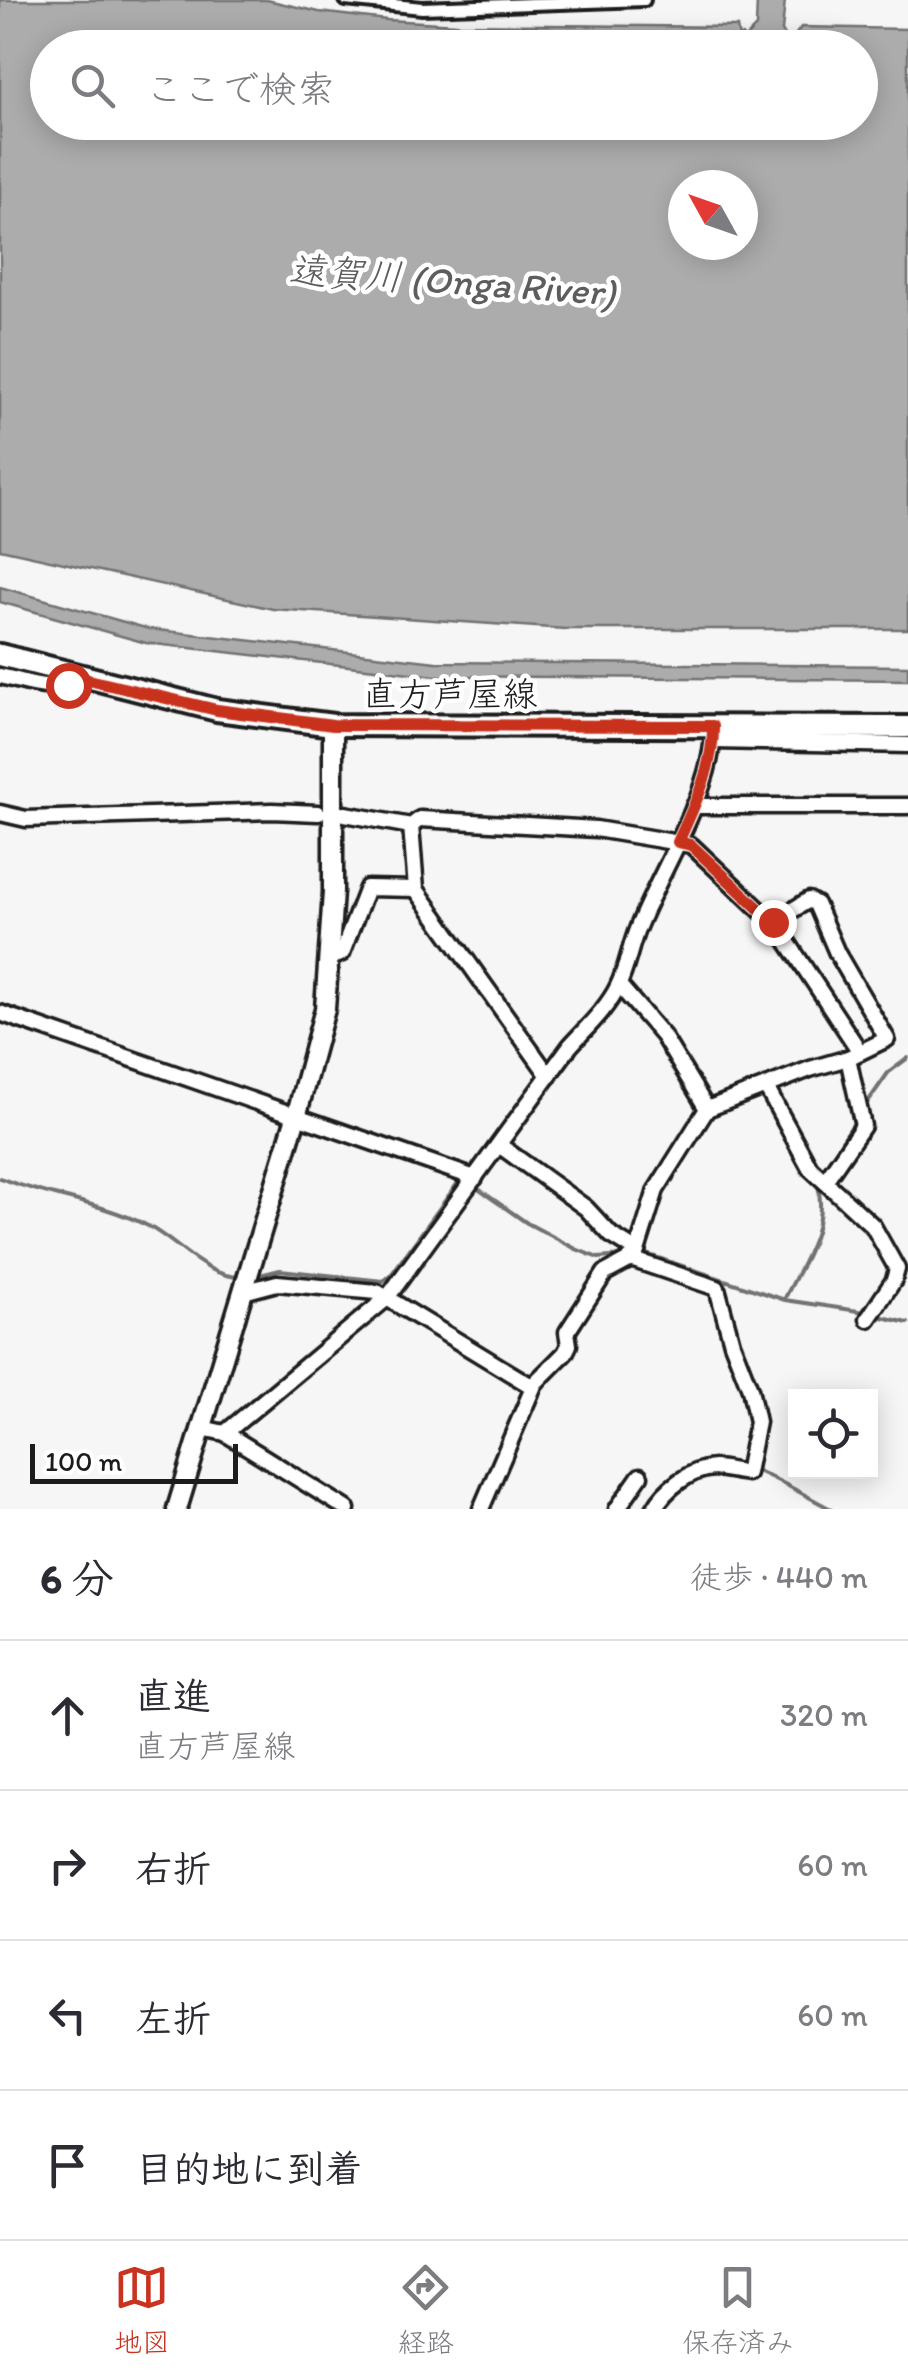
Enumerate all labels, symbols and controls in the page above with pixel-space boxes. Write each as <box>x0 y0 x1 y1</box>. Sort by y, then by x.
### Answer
search box <box>30 30 878 140</box>
icon: search <box>65 58 120 113</box>
text: ここで検索 <box>145 66 335 112</box>
north arrow <box>668 170 758 260</box>
water label: 遠賀川 (Onga River) <box>287 247 619 315</box>
route start <box>46 663 92 709</box>
street label: 直方芦屋線 <box>362 673 538 715</box>
route end <box>751 900 797 946</box>
map controls <box>788 1389 878 1479</box>
button: locate <box>788 1389 878 1479</box>
scale bar <box>30 1439 238 1484</box>
text: 100 m <box>45 1444 122 1478</box>
text: 6 分 <box>40 1553 114 1604</box>
text: 徒歩 · 440 m <box>690 1558 868 1596</box>
text: 直進 <box>135 1673 211 1719</box>
icon: ahead <box>40 1688 95 1743</box>
text: 320 m <box>780 1696 868 1734</box>
text: 直方芦屋線 <box>135 1727 295 1765</box>
icon: right <box>40 1838 95 1893</box>
text: 右折 <box>135 1846 211 1892</box>
text: 60 m <box>797 1846 868 1884</box>
icon: left <box>40 1988 95 2043</box>
text: 左折 <box>135 1996 211 2042</box>
text: 60 m <box>797 1996 868 2034</box>
icon: arrive <box>40 2138 95 2193</box>
text: 目的地に到着 <box>135 2146 363 2192</box>
tab: 地図 <box>114 2260 170 2360</box>
tab: 経路 <box>398 2260 454 2360</box>
tab: 保存済み <box>682 2260 794 2360</box>

